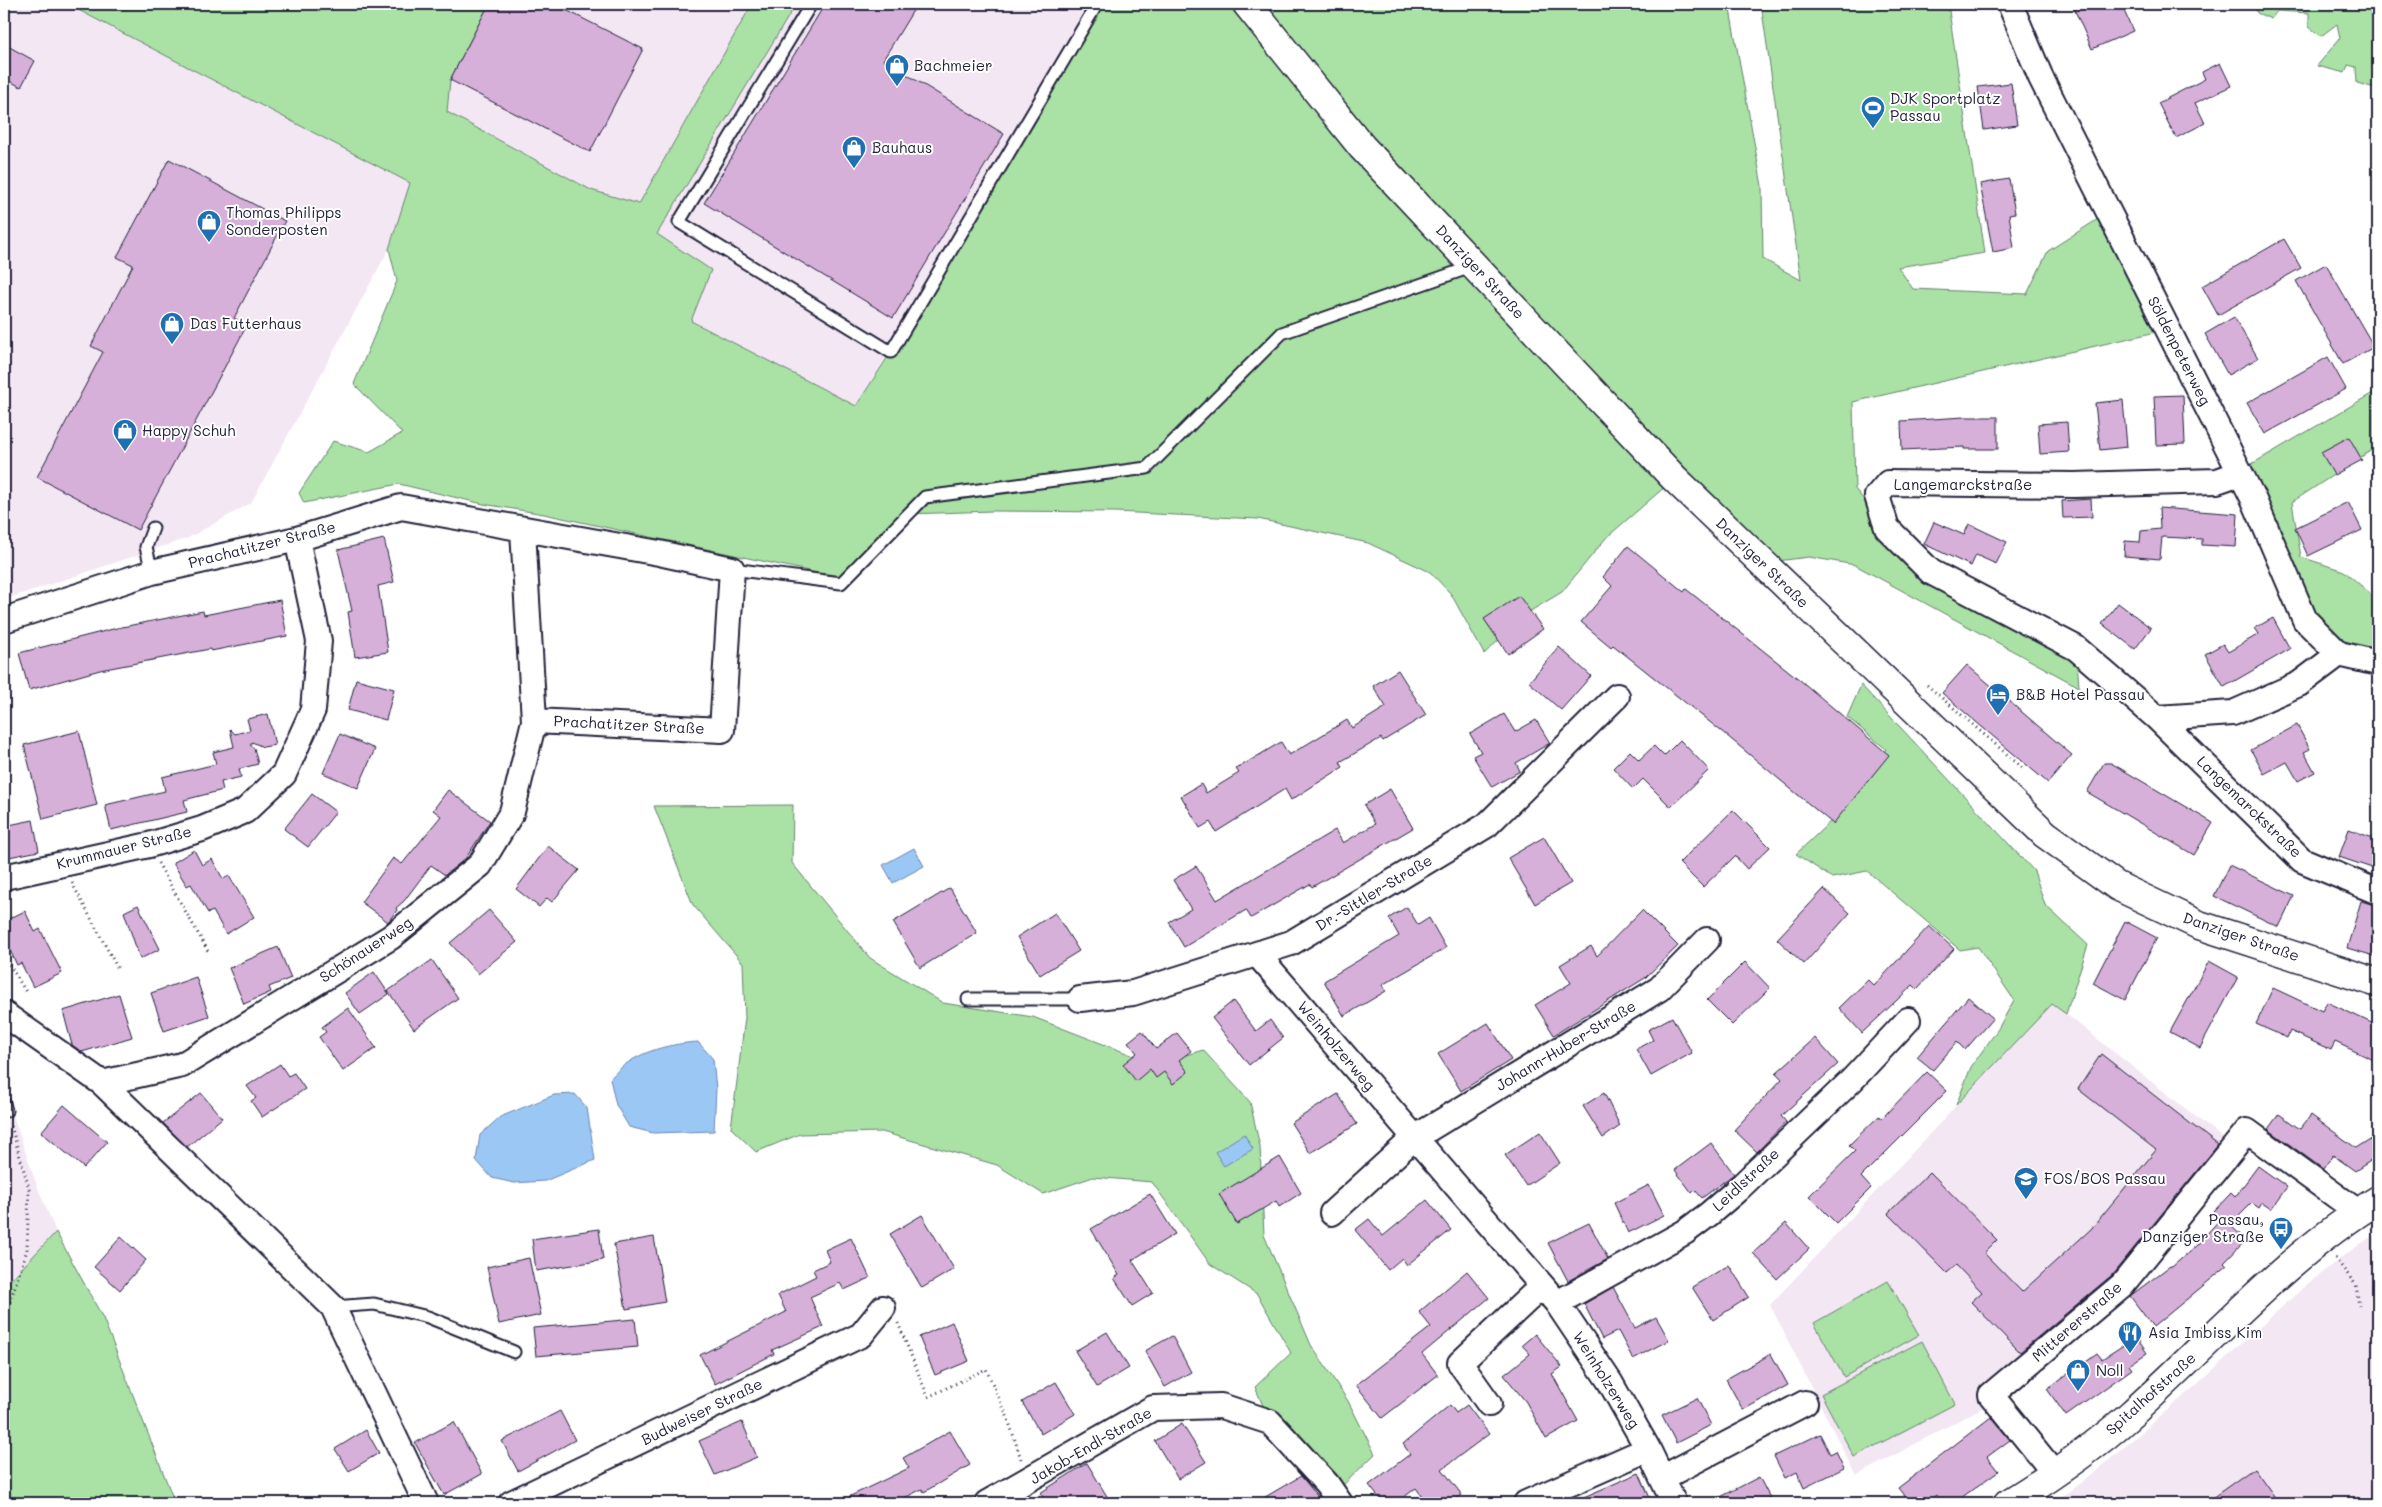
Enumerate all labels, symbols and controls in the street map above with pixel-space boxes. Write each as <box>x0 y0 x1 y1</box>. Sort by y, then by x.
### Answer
shop icon: Bachmeier <box>884 53 910 87</box>
place label: Bachmeier <box>914 55 993 75</box>
place label: DJK Sportplatz Passau <box>1890 88 2000 125</box>
sports icon: DJK Sportplatz Passau <box>1860 95 1886 129</box>
shop icon: Bauhaus <box>841 135 867 169</box>
place label: Bauhaus <box>872 137 932 157</box>
place label: Thomas Philipps Sonderposten <box>226 202 341 239</box>
shop icon: Thomas Philipps Sonderposten <box>196 209 222 243</box>
street label: Danziger Straße <box>1432 220 1530 323</box>
street label: Söldenpeterweg <box>2144 293 2216 409</box>
shop icon: Das Futterhaus <box>159 311 185 345</box>
place label: Das Futterhaus <box>190 313 302 333</box>
shop icon: Happy Schuh <box>112 418 138 452</box>
place label: Happy Schuh <box>142 420 236 440</box>
street label: Langemarckstraße <box>1894 474 2032 494</box>
street label: Danziger Straße <box>1712 513 1813 612</box>
street label: Prachatitzer Straße <box>186 516 338 572</box>
hotel icon: B&B Hotel Passau <box>1985 682 2011 716</box>
place label: B&B Hotel Passau <box>2016 684 2145 704</box>
street label: Prachatitzer Straße <box>553 710 705 738</box>
street label: Langemarckstraße <box>2193 751 2307 862</box>
street label: Krummauer Straße <box>54 821 193 874</box>
street label: Dr.-Sittler-Straße <box>1312 849 1435 935</box>
street label: Danziger Straße <box>2180 907 2302 965</box>
street label: Schönauerweg <box>315 911 416 987</box>
street label: Johann-Huber-Straße <box>1492 995 1639 1095</box>
street label: Weinholzerweg <box>1293 996 1380 1095</box>
street label: Leidlstraße <box>1708 1143 1783 1215</box>
school or university icon: FOS/BOS Passau <box>2013 1166 2039 1200</box>
place label: FOS/BOS Passau <box>2044 1168 2166 1188</box>
place label: Passau, Danziger Straße <box>2142 1209 2264 1246</box>
bus stop icon: Passau, Danziger Straße <box>2268 1216 2294 1250</box>
street label: Mittererstraße <box>2027 1277 2126 1366</box>
restaurant icon: Asia Imbiss Kim <box>2117 1320 2143 1354</box>
place label: Asia Imbiss Kim <box>2148 1322 2262 1342</box>
street label: Weinholzerweg <box>1569 1327 1645 1432</box>
street label: Spitalhofstraße <box>2101 1347 2200 1439</box>
shop icon: Noll <box>2065 1358 2091 1392</box>
place label: Noll <box>2096 1360 2124 1380</box>
street label: Budweiser Straße <box>638 1373 765 1449</box>
street label: Jakob-Endl-Straße <box>1026 1402 1155 1488</box>

